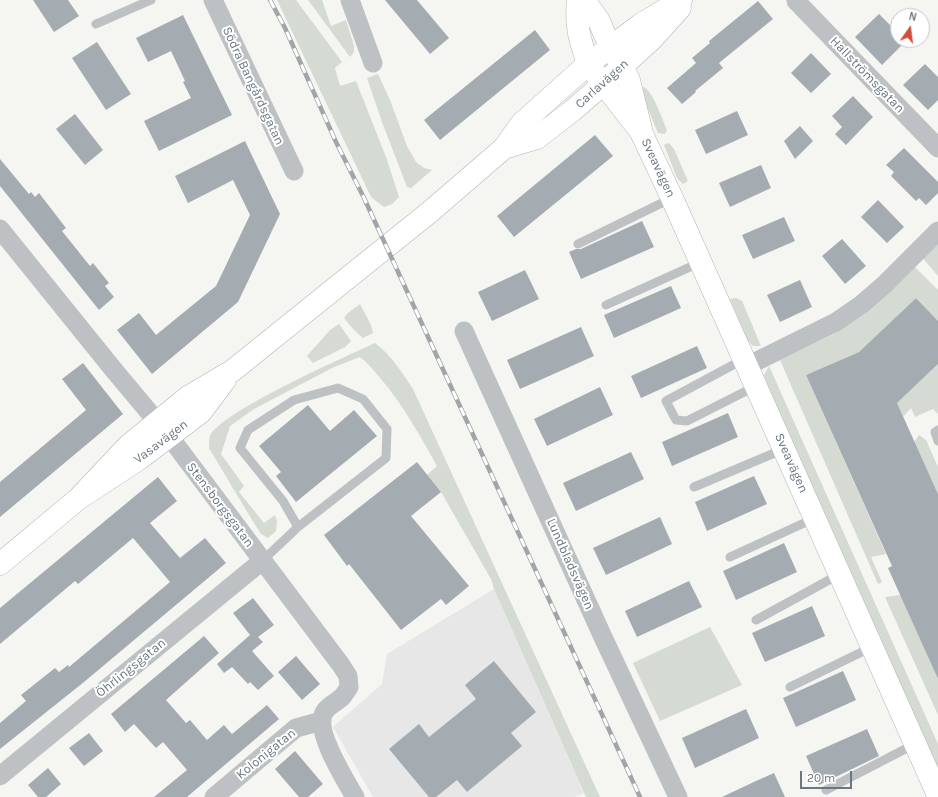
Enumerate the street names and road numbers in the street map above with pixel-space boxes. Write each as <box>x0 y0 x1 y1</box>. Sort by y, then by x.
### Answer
street label: Södra Bangårdsgatan <box>219 24 287 148</box>
street label: Hallströmsgatan <box>827 34 907 116</box>
street label: Carlavägen <box>572 56 632 112</box>
street label: Sveavägen <box>637 136 679 200</box>
street label: Vasavägen <box>131 417 191 467</box>
street label: Sveavägen <box>771 431 811 495</box>
street label: Stensborgsgatan <box>183 460 257 550</box>
street label: Lundbladsvägen <box>543 516 597 612</box>
street label: Öhrlingsgatan <box>93 635 169 701</box>
street label: Kolonigatan <box>233 725 299 783</box>

